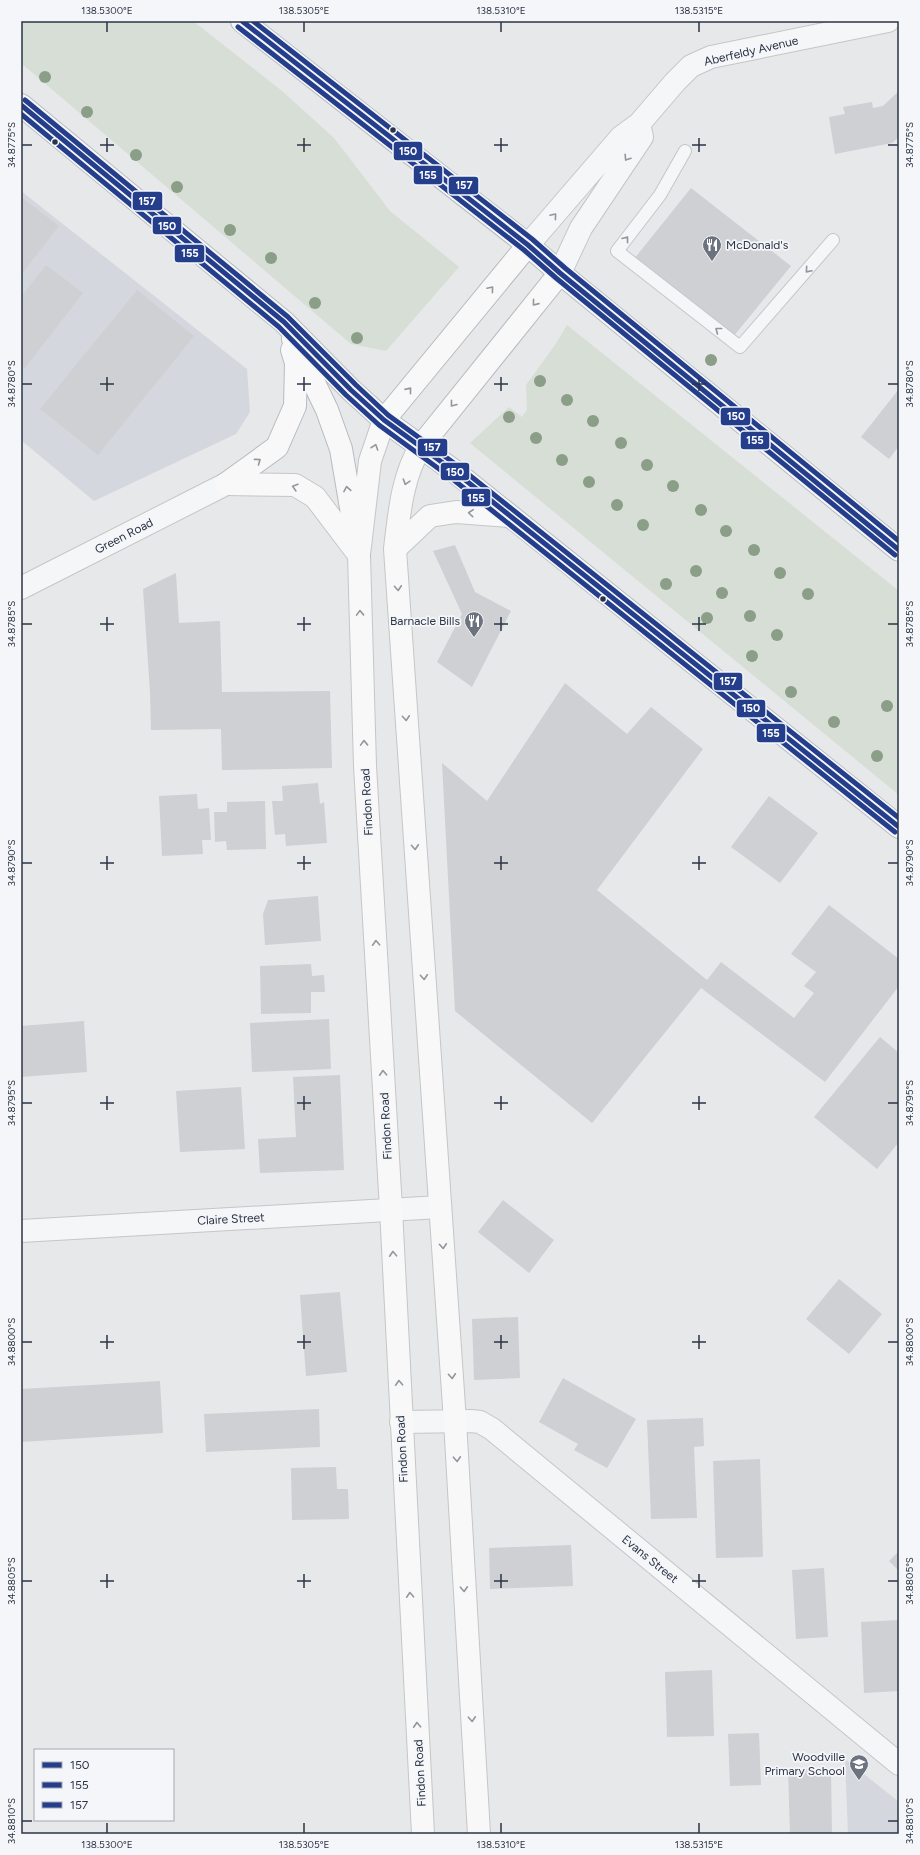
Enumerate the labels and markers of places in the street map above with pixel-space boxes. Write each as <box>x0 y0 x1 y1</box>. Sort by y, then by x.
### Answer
unlabelled marker <box>388 125 398 135</box>
unlabelled marker <box>50 137 60 147</box>
restaurant icon: McDonald's <box>701 234 723 262</box>
place label: McDonald's <box>726 238 789 252</box>
unlabelled marker <box>598 594 608 604</box>
restaurant icon: Barnacle Bills <box>463 610 485 638</box>
place label: Barnacle Bills <box>390 614 460 628</box>
place label: Woodville Primary School <box>764 1750 845 1778</box>
school or university icon: Woodville Primary School <box>848 1753 870 1781</box>

